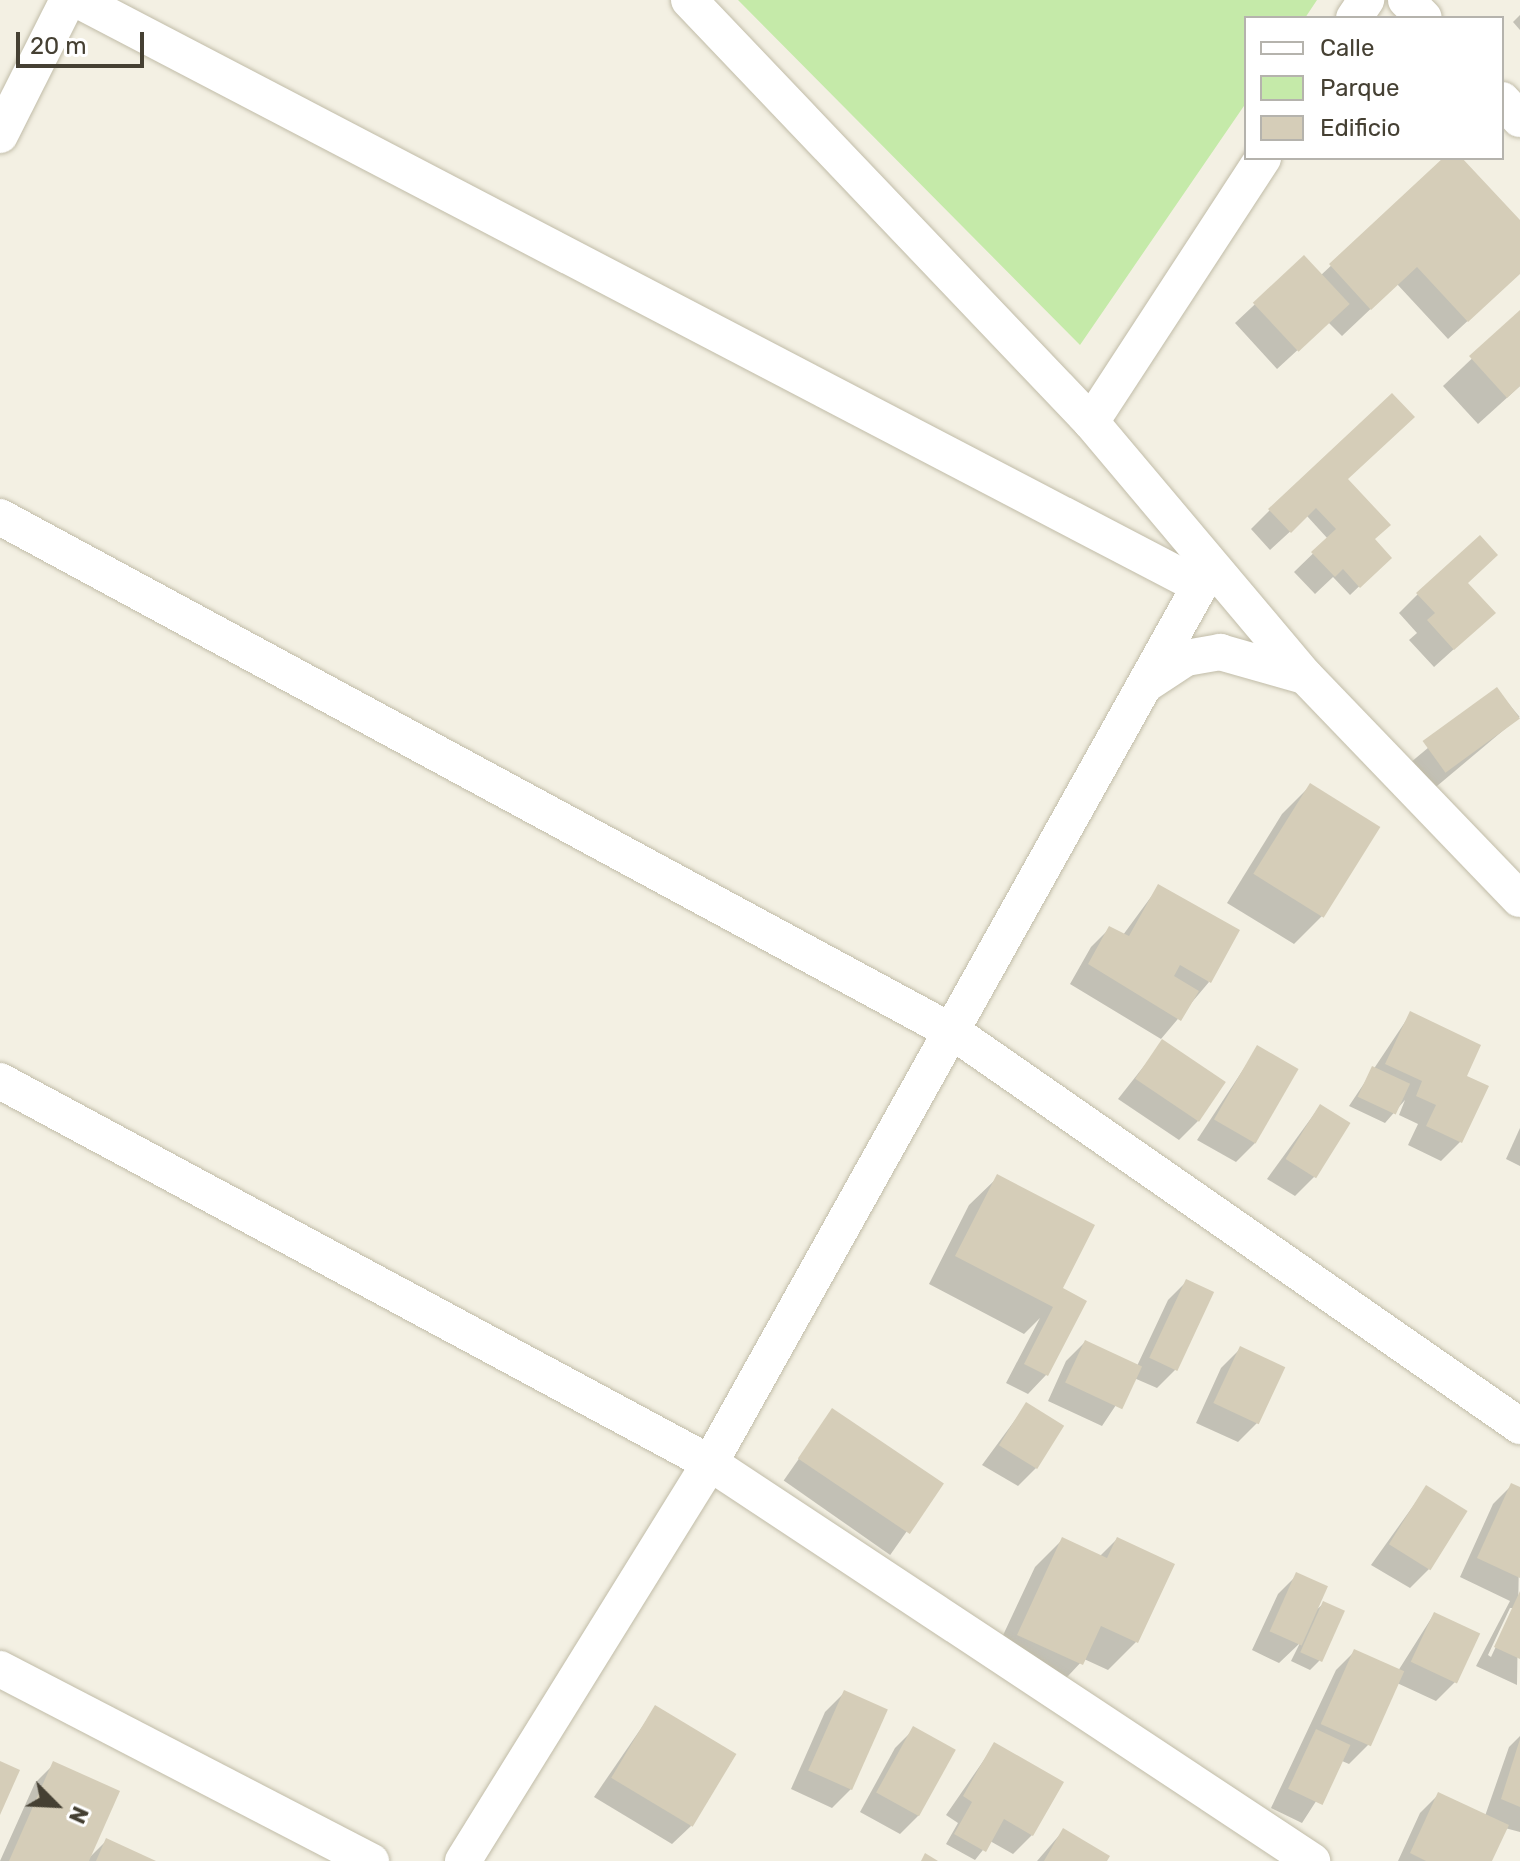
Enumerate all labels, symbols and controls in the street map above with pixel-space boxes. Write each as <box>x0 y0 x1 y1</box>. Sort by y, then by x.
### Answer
scale bar <box>20 16 148 66</box>
legend <box>1244 16 1504 160</box>
text: 20 m <box>30 32 87 60</box>
text: Calle <box>1320 34 1374 62</box>
text: Parque <box>1320 74 1399 102</box>
text: Edificio <box>1320 114 1401 142</box>
north arrow <box>16 1765 96 1845</box>
text: N <box>63 1802 94 1828</box>

